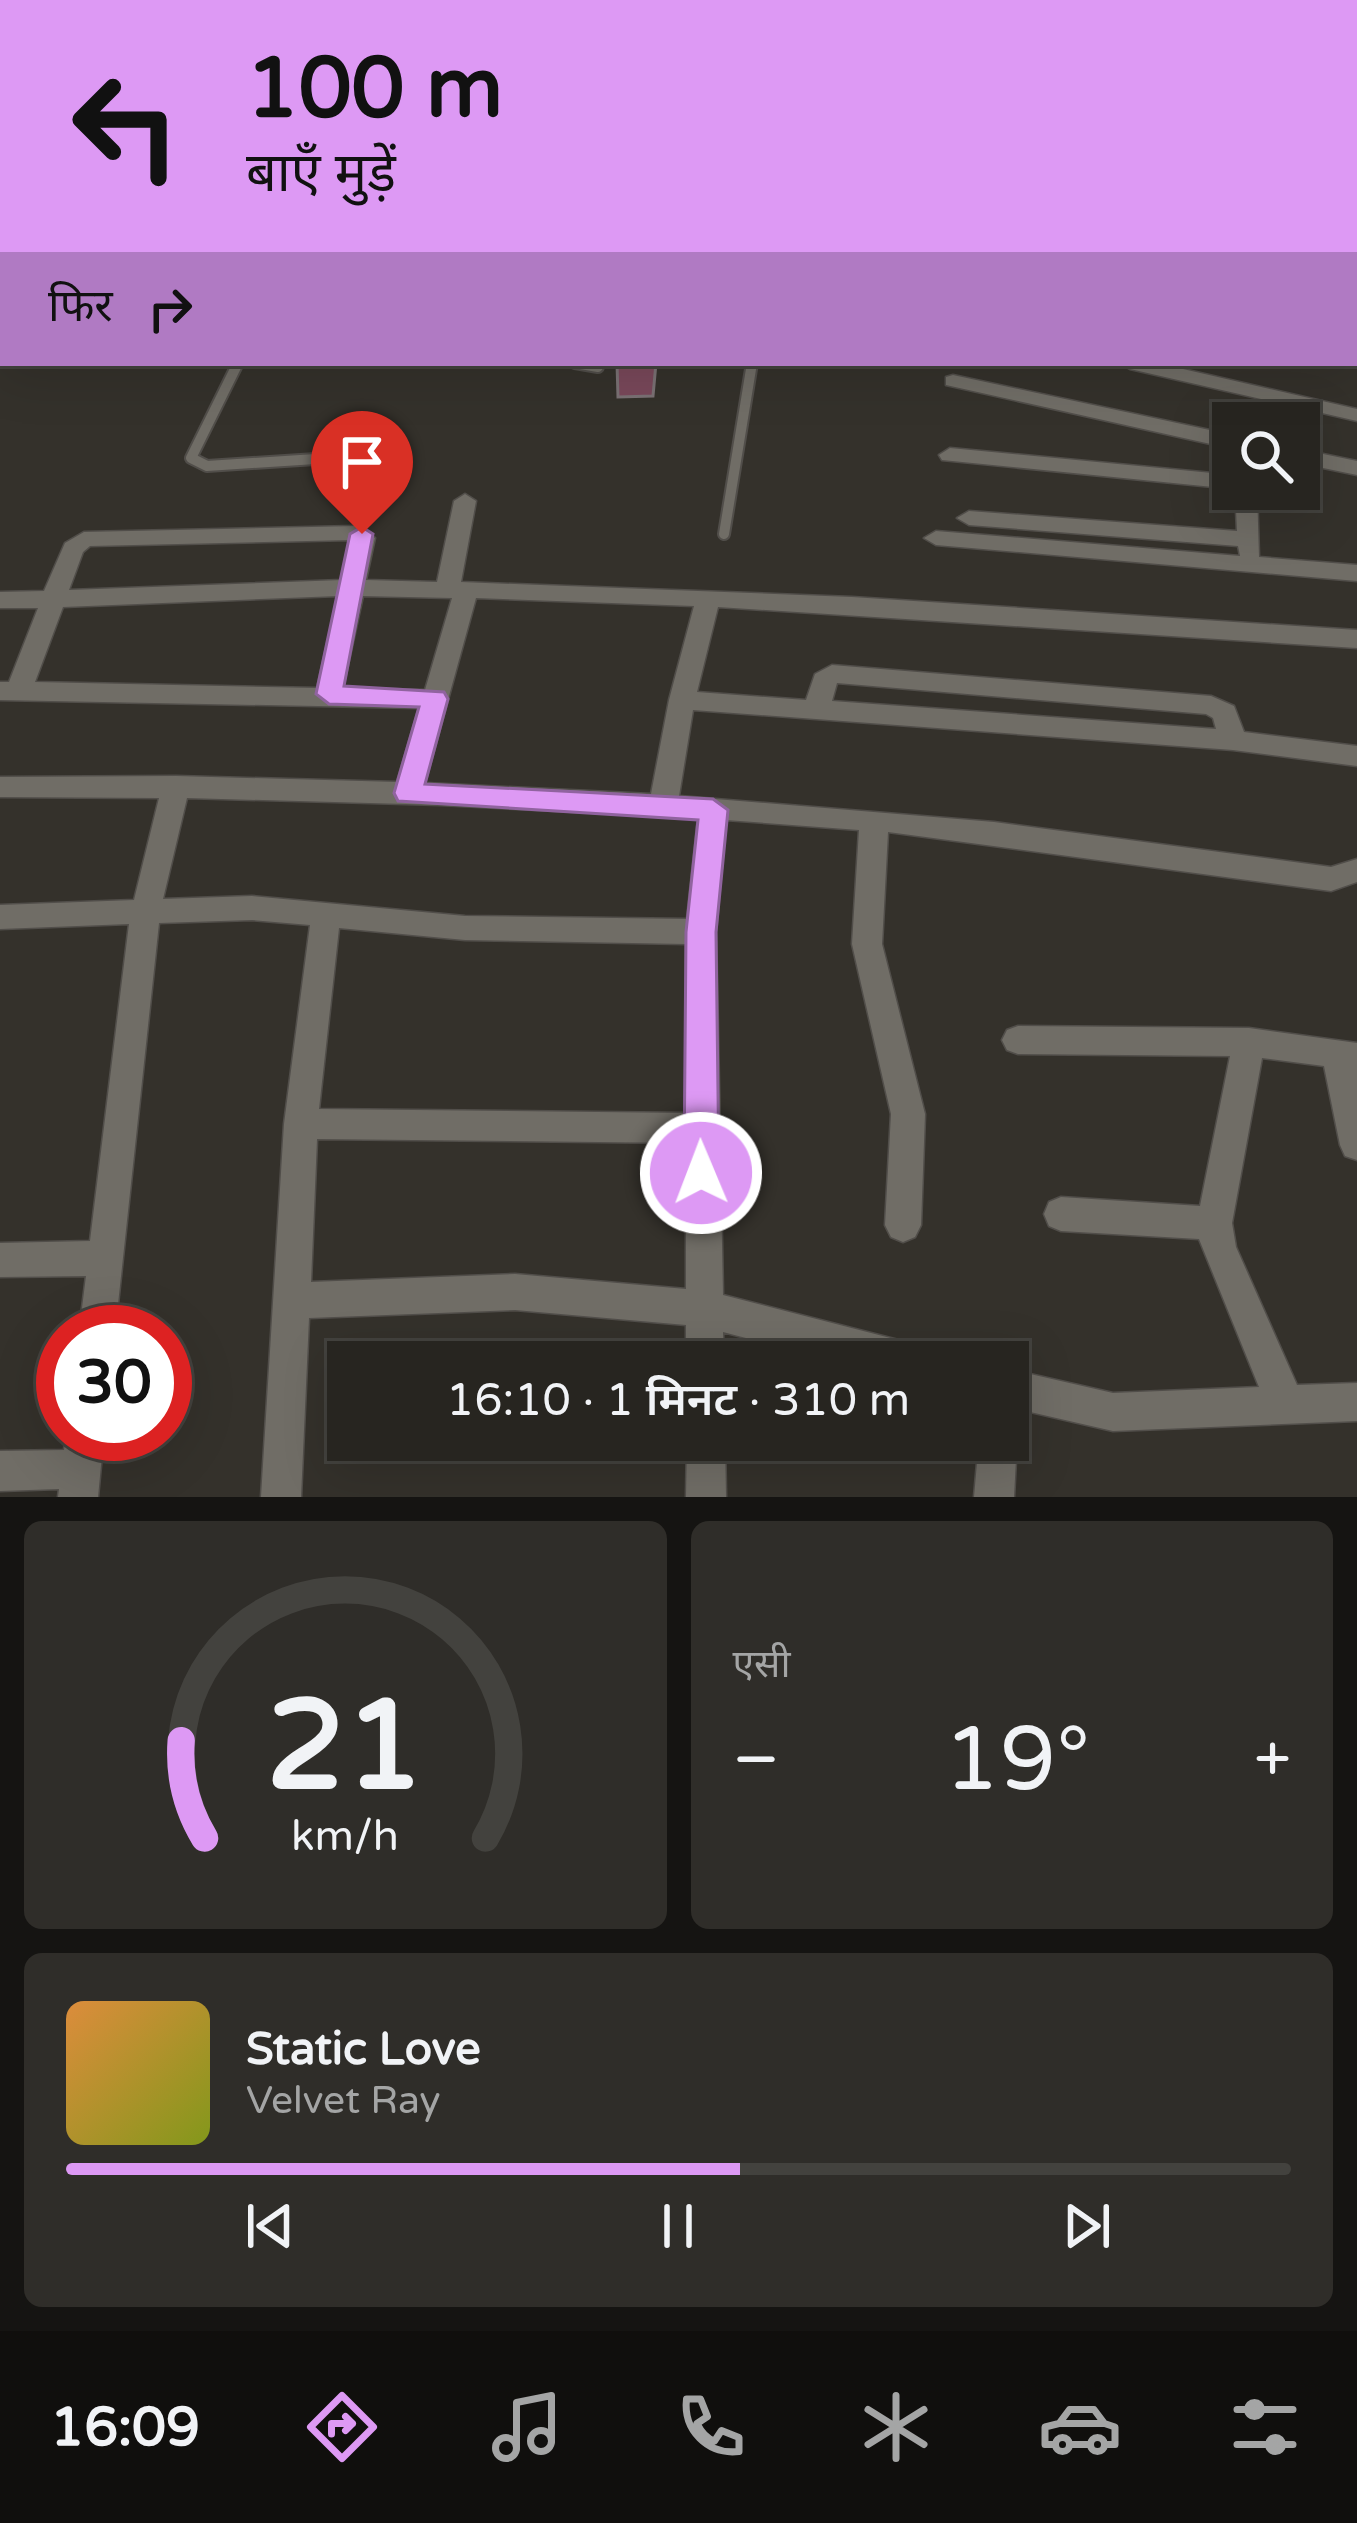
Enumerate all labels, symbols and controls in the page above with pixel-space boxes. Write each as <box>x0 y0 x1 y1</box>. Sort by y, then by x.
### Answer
text: 100 m <box>246 39 503 140</box>
icon: left <box>48 48 204 204</box>
text: बाएँ मुड़ें <box>246 141 396 206</box>
icon: right <box>137 276 203 342</box>
text: फिर <box>48 280 113 334</box>
map controls <box>1212 402 1320 510</box>
button: search <box>1212 402 1320 510</box>
pin <box>311 411 413 534</box>
icon: arrive <box>329 429 395 495</box>
position arrow <box>638 1110 764 1236</box>
speed limit sign: 30 <box>36 1305 192 1461</box>
text: 16:10 · 1 मिनट · 310 m <box>446 1374 910 1428</box>
text: एसी <box>733 1641 791 1688</box>
text: 21 <box>267 1672 424 1823</box>
text: 19° <box>943 1706 1090 1815</box>
text: − <box>733 1720 780 1800</box>
text: + <box>1254 1720 1291 1800</box>
text: km/h <box>291 1811 399 1862</box>
text: Static Love <box>246 2023 481 2077</box>
text: Velvet Ray <box>246 2077 441 2124</box>
icon: previous <box>237 2193 303 2259</box>
icon: pause <box>645 2193 711 2259</box>
icon: next <box>1054 2193 1120 2259</box>
icon: directions <box>300 2385 384 2469</box>
icon: music <box>485 2385 569 2469</box>
icon: phone <box>669 2385 753 2469</box>
icon: climate <box>854 2385 938 2469</box>
icon: car <box>1038 2385 1122 2469</box>
icon: filters <box>1223 2385 1307 2469</box>
text: 16:09 <box>50 2395 200 2460</box>

